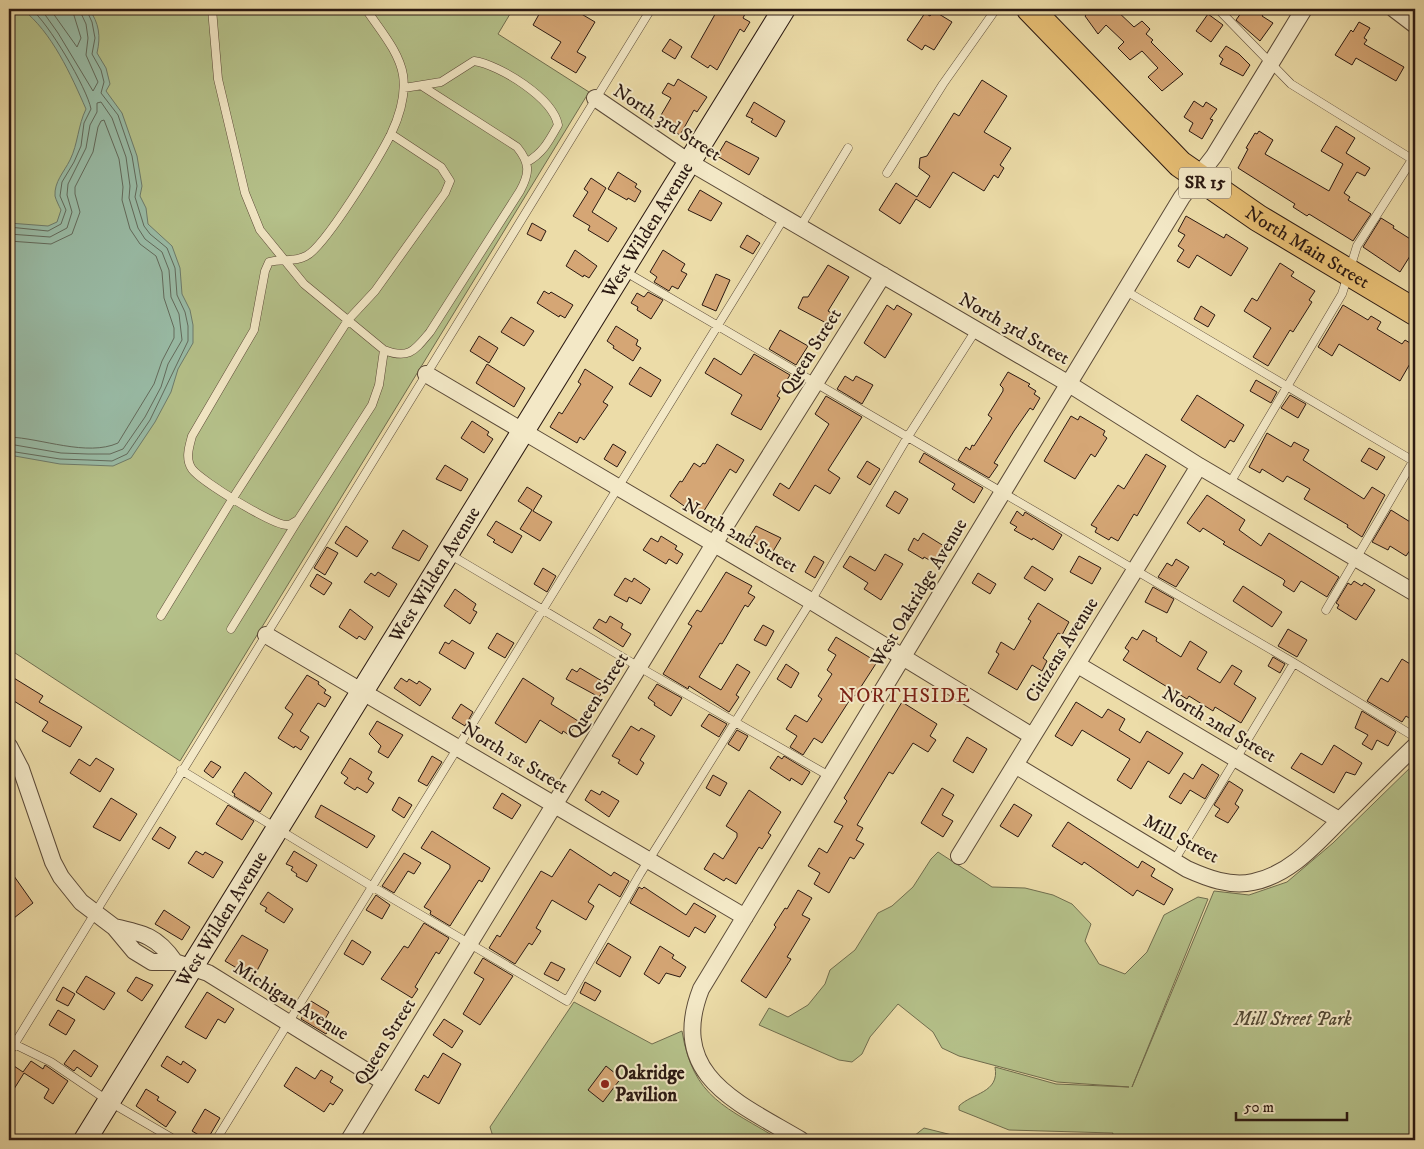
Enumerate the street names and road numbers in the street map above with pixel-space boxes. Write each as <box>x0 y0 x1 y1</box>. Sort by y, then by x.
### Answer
street label: North 3rd Street <box>609 80 725 166</box>
street label: West Wilden Avenue <box>596 158 698 303</box>
road number: SR 15 <box>1179 168 1231 198</box>
street label: North Main Street <box>1241 201 1374 294</box>
street label: North 3rd Street <box>954 288 1074 370</box>
street label: Queen Street <box>775 304 847 400</box>
street label: North 2nd Street <box>678 494 802 578</box>
street label: West Wilden Avenue <box>384 502 485 647</box>
street label: West Oakridge Avenue <box>865 514 973 672</box>
street label: Citizens Avenue <box>1021 593 1104 707</box>
street label: Queen Street <box>562 648 634 744</box>
street label: North 2nd Street <box>1158 682 1280 768</box>
street label: North 1st Street <box>458 717 572 799</box>
street label: Mill Street <box>1139 809 1223 869</box>
street label: West Wilden Avenue <box>171 847 272 992</box>
street label: Michigan Avenue <box>229 956 353 1046</box>
street label: Queen Street <box>349 994 421 1090</box>

